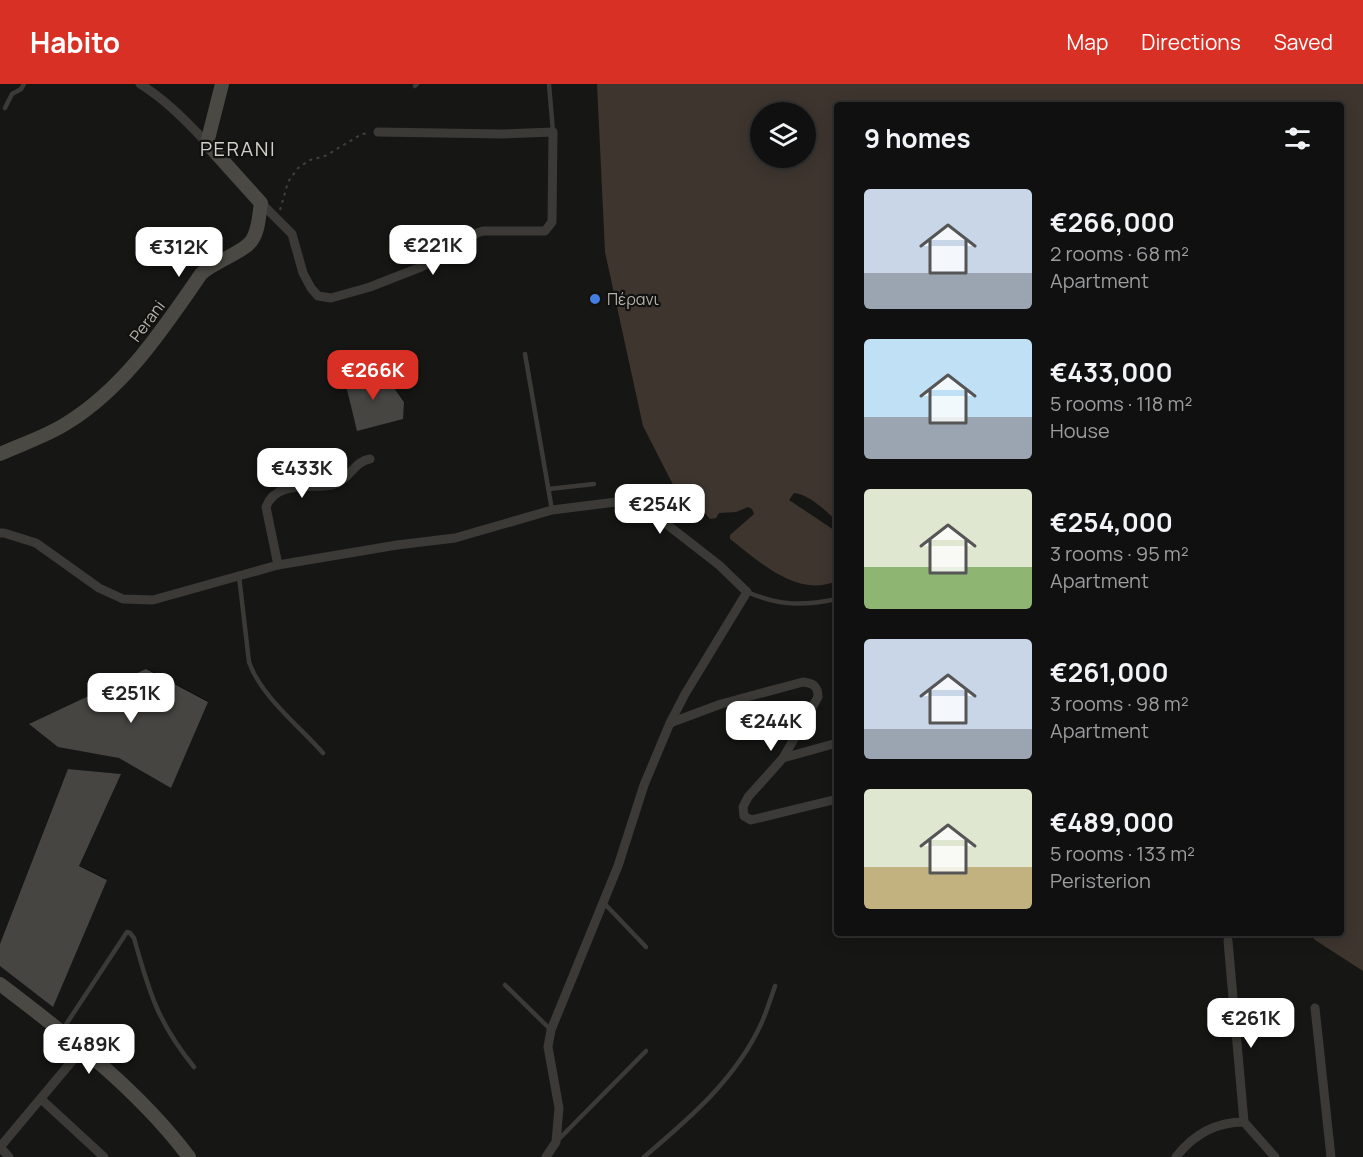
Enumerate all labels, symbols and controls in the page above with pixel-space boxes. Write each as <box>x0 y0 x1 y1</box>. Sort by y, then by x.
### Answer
text: Habito <box>30 23 120 61</box>
text: Map <box>1067 28 1108 56</box>
text: Directions <box>1141 28 1241 56</box>
text: Saved <box>1274 28 1333 56</box>
map controls <box>750 102 816 168</box>
button: layers <box>750 102 816 168</box>
text: 9 homes <box>864 120 971 156</box>
icon: filters <box>1281 122 1314 155</box>
district label: PERANI <box>200 135 276 162</box>
text: €266,000 <box>1050 204 1175 240</box>
icon: home <box>912 213 984 285</box>
pin: €221K <box>391 225 475 276</box>
pin: €312K <box>137 227 221 278</box>
text: €221K <box>403 231 463 258</box>
text: €312K <box>150 233 208 260</box>
text: 2 rooms · 68 m² <box>1050 240 1189 267</box>
text: Apartment <box>1050 267 1149 294</box>
place label: Πέρανι <box>607 288 660 310</box>
marker: Πέρανι <box>588 292 602 306</box>
street label: Perani <box>124 296 170 346</box>
pin: €266K <box>331 350 415 401</box>
text: €433,000 <box>1050 354 1173 390</box>
text: €266K <box>341 356 405 383</box>
icon: home <box>912 363 984 435</box>
text: 5 rooms · 118 m² <box>1050 390 1192 417</box>
text: House <box>1050 417 1110 444</box>
pin: €433K <box>260 448 344 499</box>
text: €433K <box>271 454 333 481</box>
pin: €254K <box>618 484 702 535</box>
text: €254K <box>629 490 691 517</box>
text: €254,000 <box>1050 504 1173 540</box>
icon: home <box>912 513 984 585</box>
text: 3 rooms · 95 m² <box>1050 540 1189 567</box>
text: Apartment <box>1050 567 1149 594</box>
text: €261,000 <box>1050 654 1169 690</box>
icon: home <box>912 663 984 735</box>
pin: €251K <box>89 673 173 724</box>
text: €251K <box>102 679 160 706</box>
text: 3 rooms · 98 m² <box>1050 690 1189 717</box>
pin: €244K <box>729 701 813 752</box>
text: €244K <box>740 707 802 734</box>
text: Apartment <box>1050 717 1149 744</box>
text: €489,000 <box>1050 804 1174 840</box>
icon: home <box>912 813 984 885</box>
text: 5 rooms · 133 m² <box>1050 840 1195 867</box>
text: Peristerion <box>1050 867 1151 894</box>
pin: €261K <box>1209 998 1293 1049</box>
text: €261K <box>1221 1004 1281 1031</box>
pin: €489K <box>47 1024 131 1075</box>
text: €489K <box>57 1030 121 1057</box>

